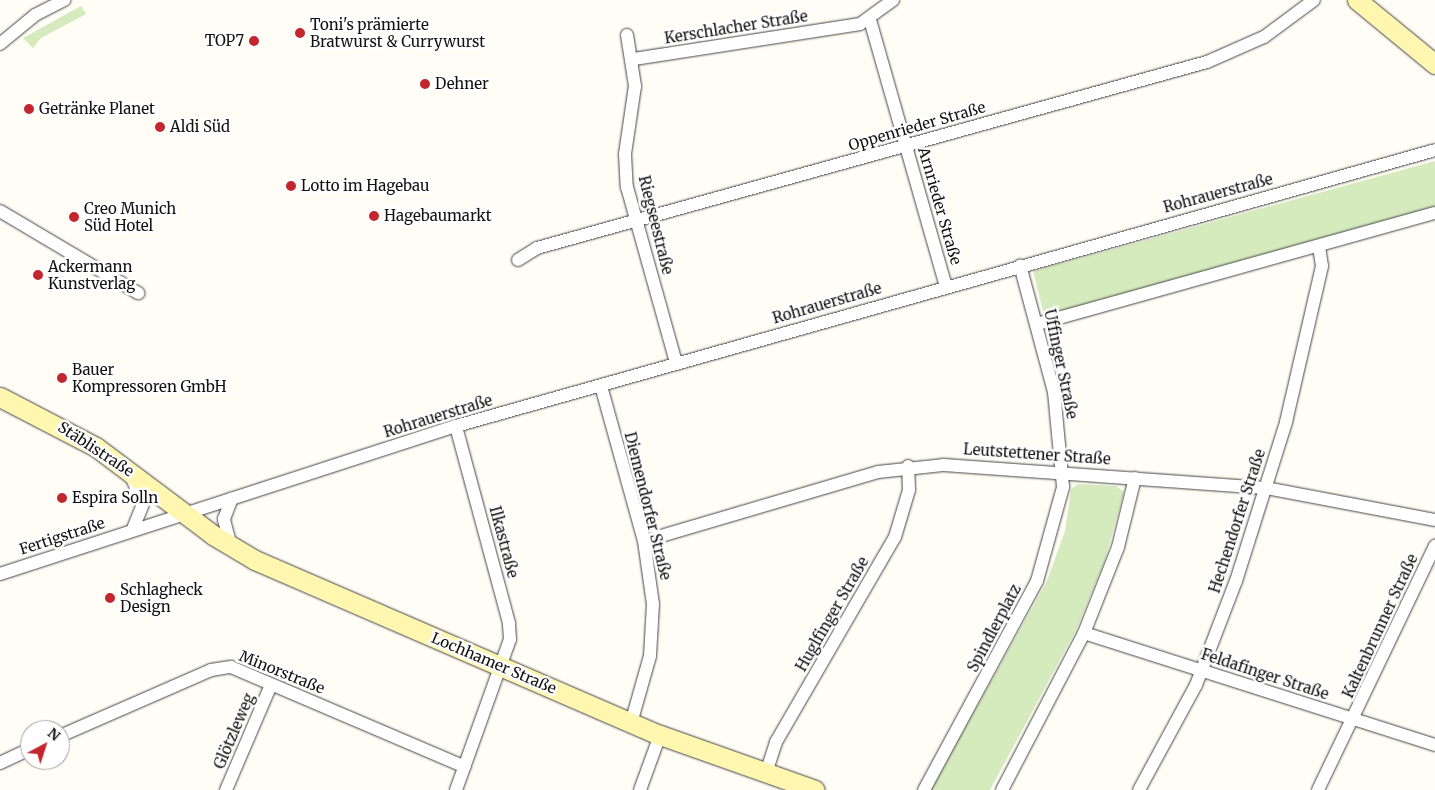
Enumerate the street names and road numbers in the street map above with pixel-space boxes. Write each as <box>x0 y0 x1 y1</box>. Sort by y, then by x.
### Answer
street label: Kerschlacher Straße <box>663 7 809 47</box>
street label: Oppenrieder Straße <box>846 98 988 154</box>
street label: Arnrieder Straße <box>915 145 965 267</box>
street label: Rohrauerstraße <box>1161 170 1275 216</box>
street label: Riegseestraße <box>635 174 677 276</box>
street label: Rohrauerstraße <box>770 279 884 327</box>
street label: Uffinger Straße <box>1041 308 1081 420</box>
street label: Rohrauerstraße <box>382 391 494 441</box>
street label: Stäblistraße <box>55 418 137 480</box>
street label: Diemendorfer Straße <box>621 430 675 582</box>
street label: Leutstettener Straße <box>963 440 1111 468</box>
street label: Hechendorfer Straße <box>1205 447 1269 595</box>
street label: Ilkastraße <box>486 504 522 580</box>
street label: Fertigstraße <box>17 514 107 558</box>
street label: Kaltenbrunner Straße <box>1339 551 1421 701</box>
street label: Huglfinger Straße <box>792 554 872 674</box>
street label: Spindlerplatz <box>963 581 1025 675</box>
street label: Lochhamer Straße <box>429 629 559 697</box>
street label: Feldafinger Straße <box>1199 645 1331 703</box>
street label: Minorstraße <box>237 647 327 697</box>
street label: Glötzleweg <box>210 691 258 771</box>

